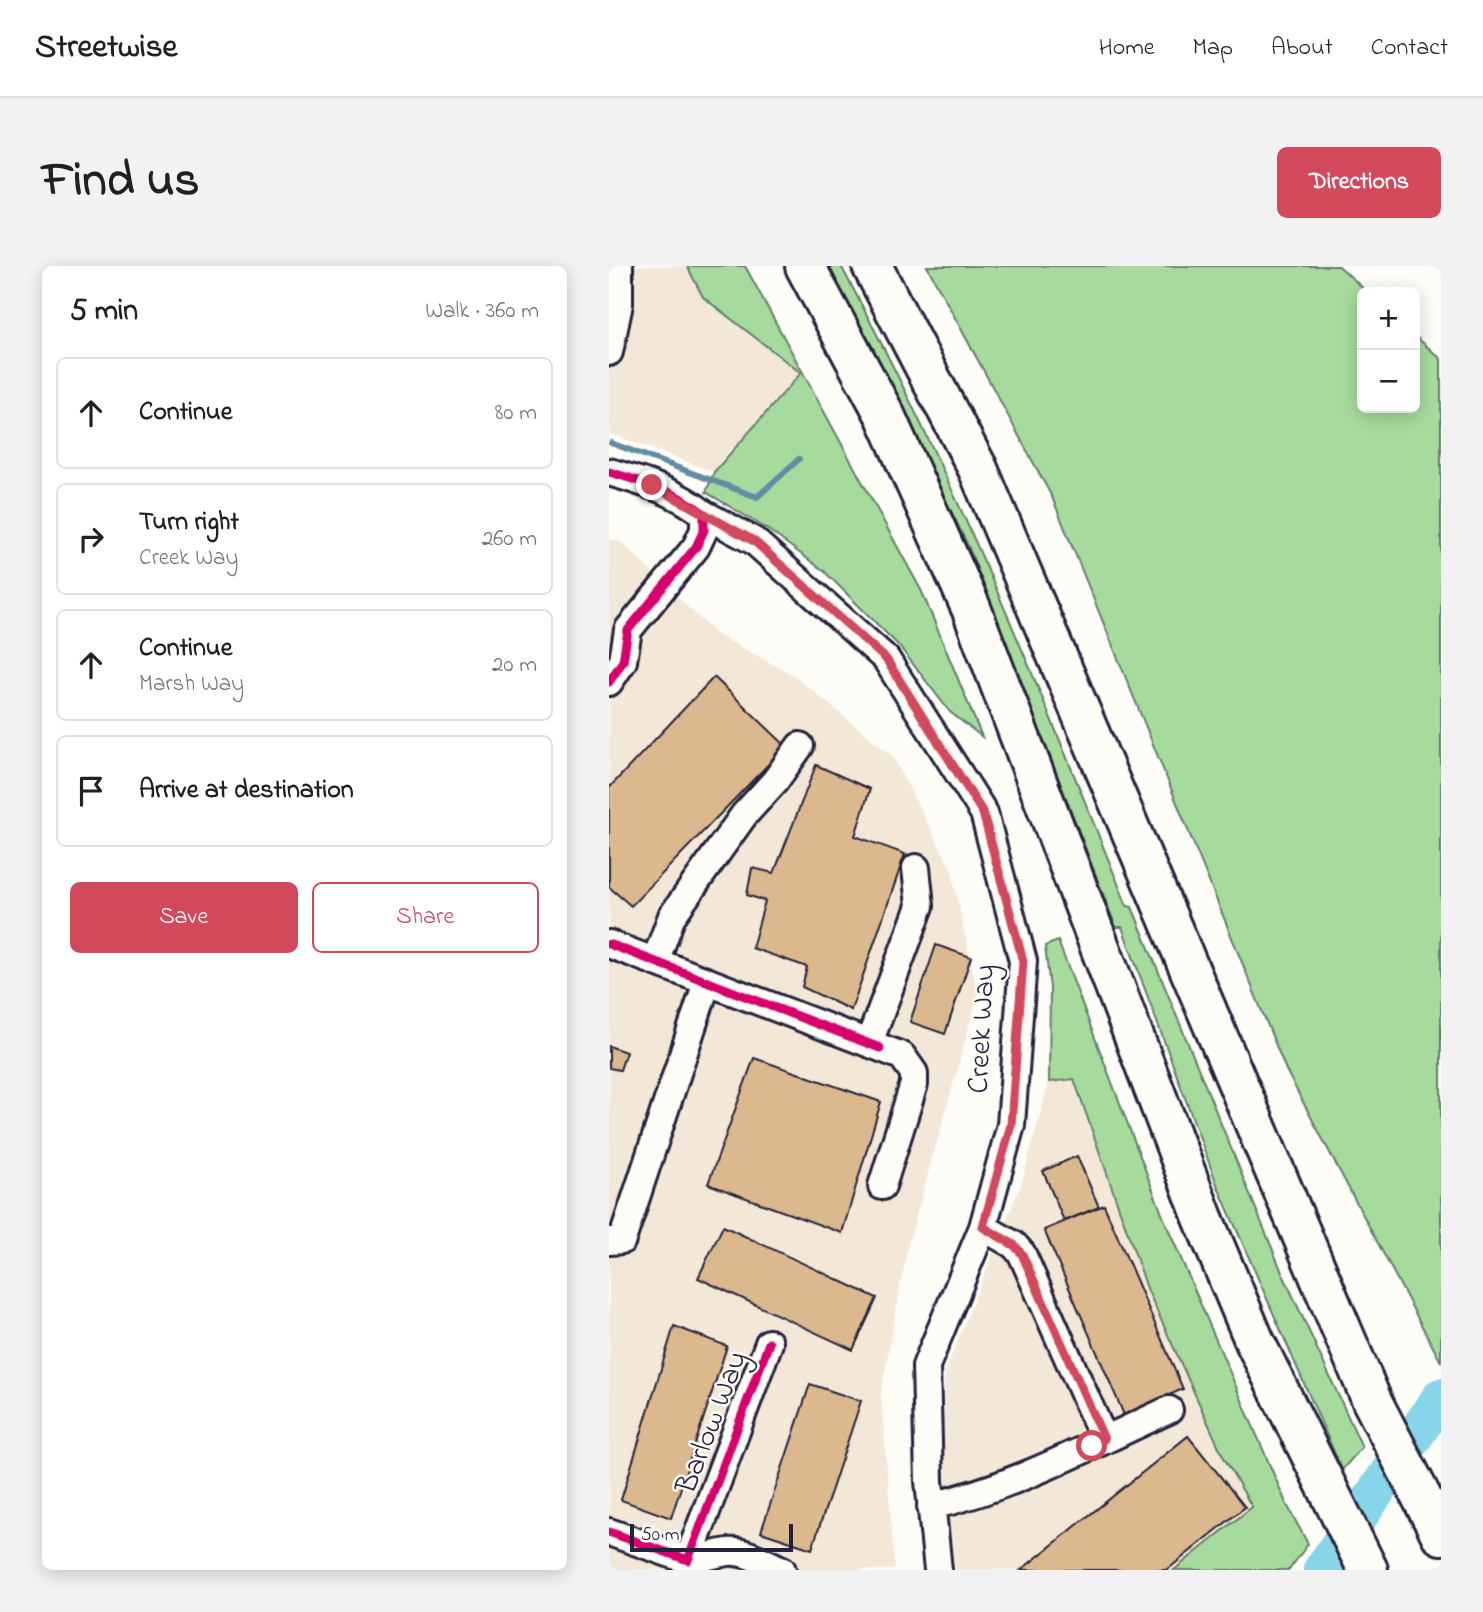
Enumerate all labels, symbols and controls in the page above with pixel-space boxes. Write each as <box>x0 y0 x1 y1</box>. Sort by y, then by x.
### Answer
text: Streetwise <box>35 24 177 72</box>
text: Home <box>1099 31 1155 66</box>
text: Map <box>1193 31 1233 66</box>
text: About <box>1271 31 1333 66</box>
text: Contact <box>1371 31 1448 66</box>
text: Find us <box>42 146 199 218</box>
button: Directions <box>1277 147 1441 218</box>
map controls <box>1357 287 1420 413</box>
button: + <box>1357 287 1420 350</box>
text: 5 min <box>70 290 138 334</box>
text: Walk · 360 m <box>425 295 539 328</box>
button: − <box>1357 350 1420 413</box>
icon: ahead <box>72 394 110 432</box>
text: Continue <box>139 394 232 432</box>
text: 80 m <box>495 397 537 430</box>
route end <box>636 469 667 500</box>
text: Turn right <box>139 504 239 542</box>
icon: right <box>72 520 110 558</box>
text: 260 m <box>482 523 537 556</box>
text: Creek Way <box>139 542 238 575</box>
text: Continue <box>139 630 232 668</box>
icon: ahead <box>72 646 110 684</box>
text: 20 m <box>492 649 537 682</box>
text: Marsh Way <box>139 668 244 701</box>
icon: arrive <box>72 772 110 810</box>
text: Arrive at destination <box>139 772 354 810</box>
button: Save <box>70 882 298 953</box>
button: Share <box>312 882 539 953</box>
street label: Creek Way <box>958 963 1008 1095</box>
street label: Barlow Way <box>665 1345 760 1502</box>
route start <box>1076 1430 1107 1461</box>
scale bar <box>630 1521 793 1553</box>
text: 50 m <box>641 1522 680 1549</box>

